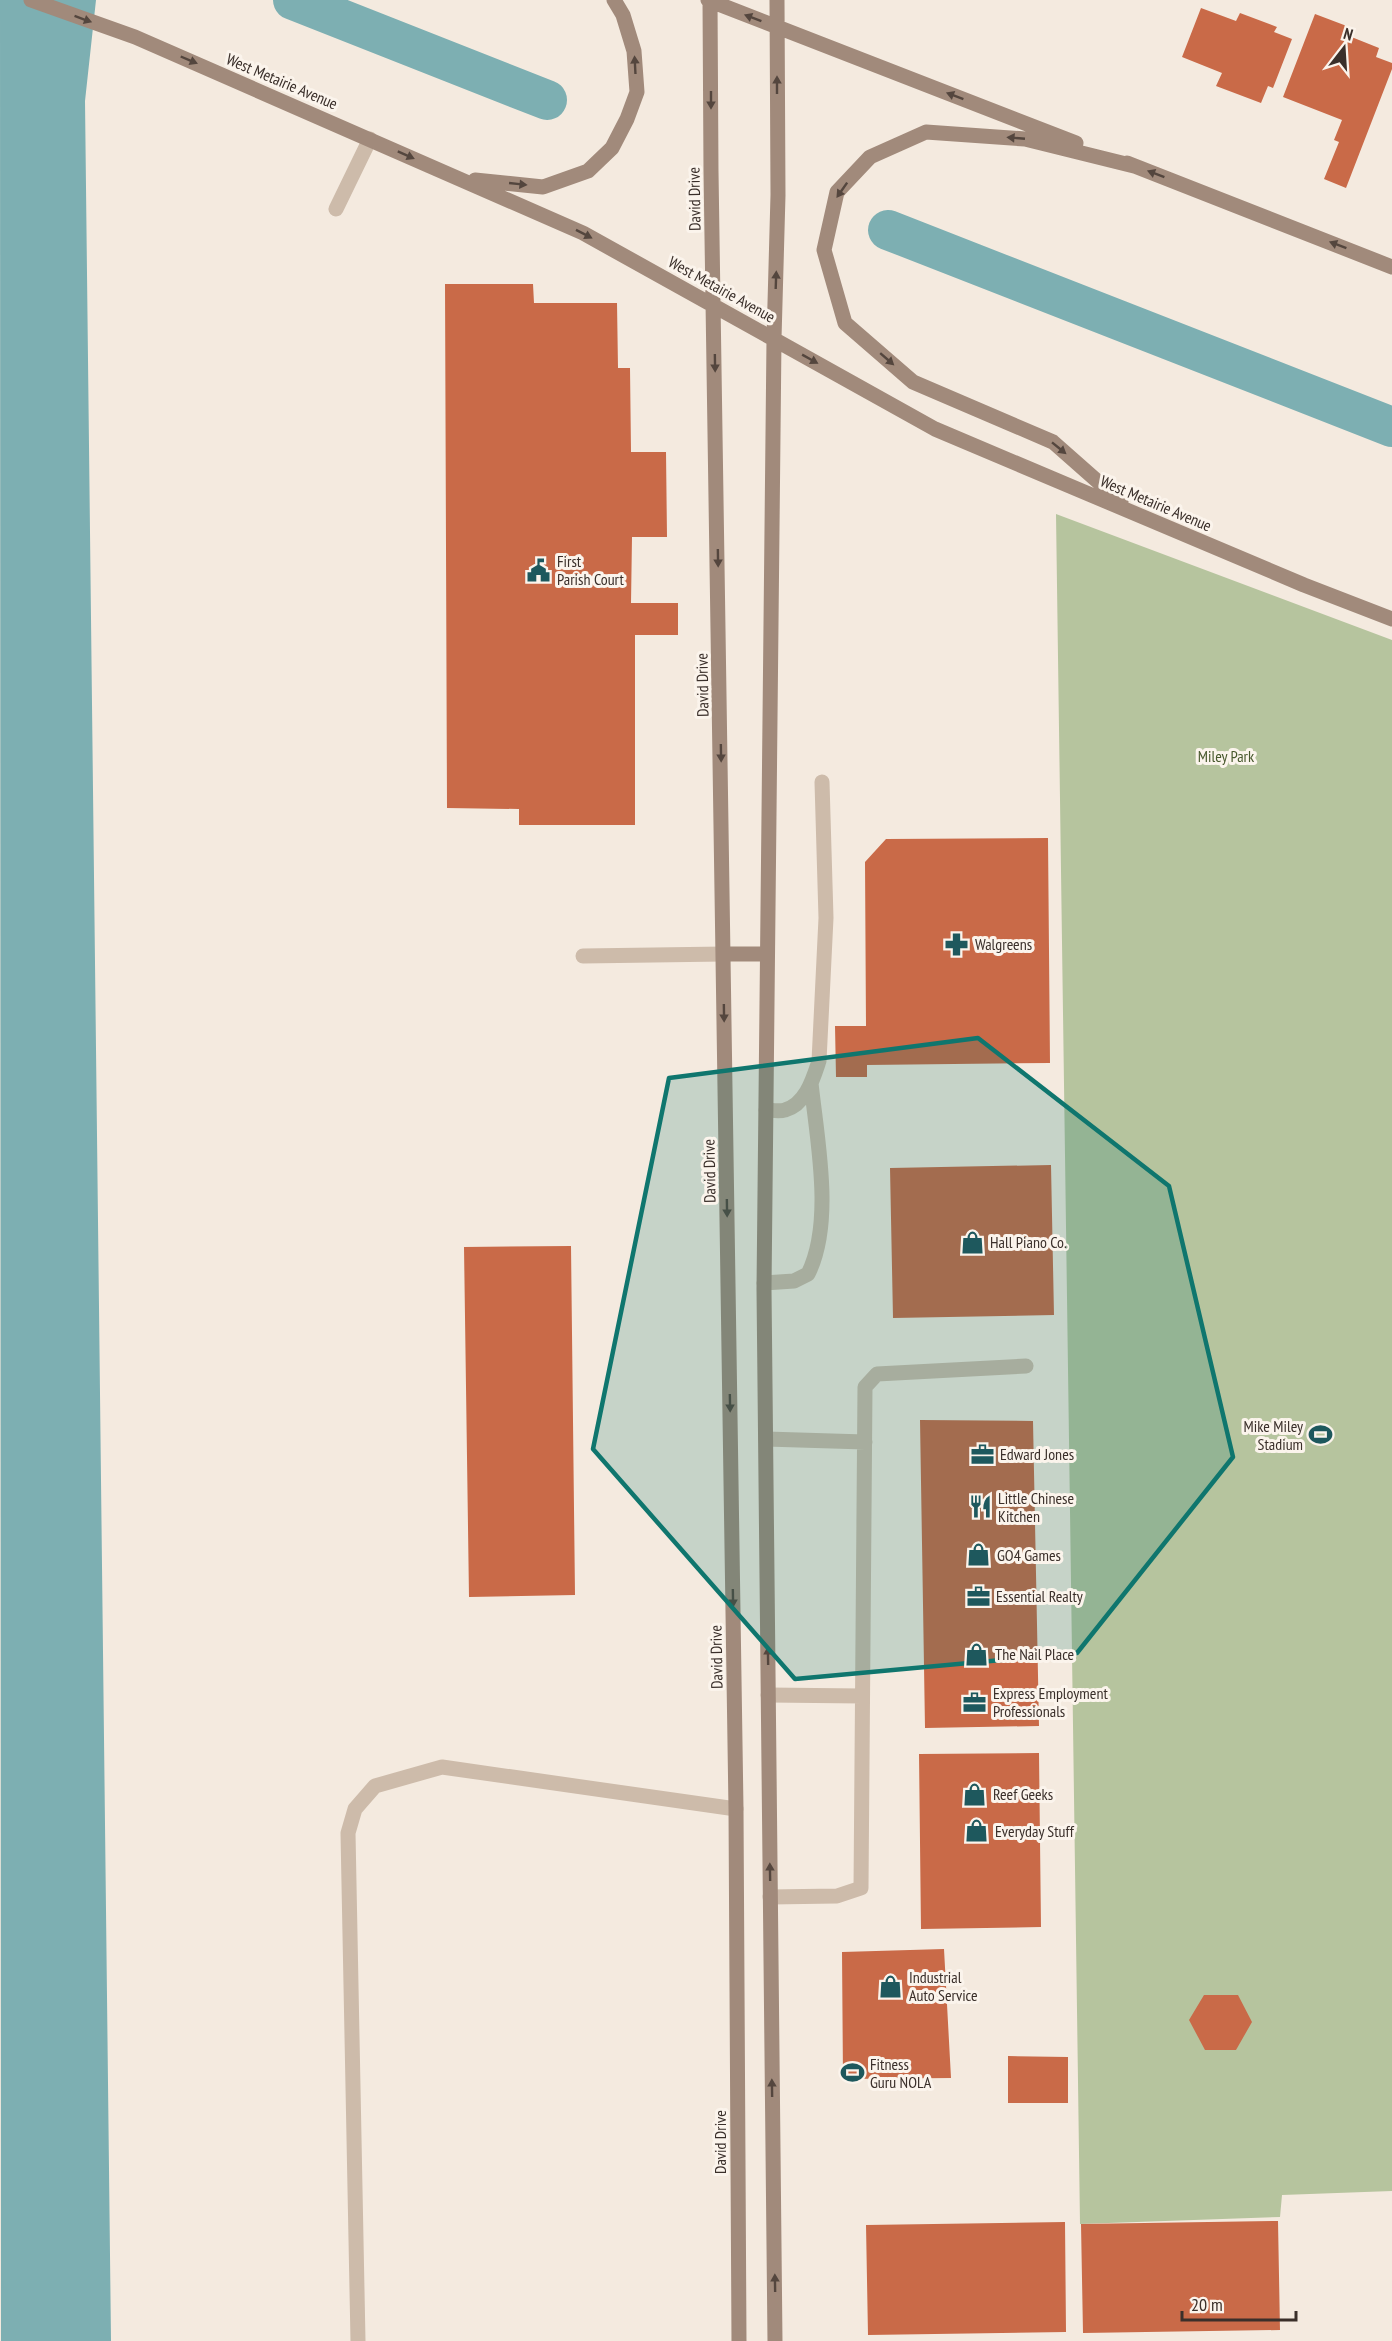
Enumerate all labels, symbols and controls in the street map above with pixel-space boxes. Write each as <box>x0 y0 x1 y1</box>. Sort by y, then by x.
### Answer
one-way arrow <box>744 12 762 22</box>
one-way arrow <box>74 14 92 24</box>
north arrow <box>1314 18 1374 78</box>
text: N <box>1341 23 1355 44</box>
street label: West Metairie Avenue <box>223 49 341 113</box>
one-way arrow <box>180 55 198 65</box>
one-way arrow <box>630 55 640 74</box>
one-way arrow <box>772 76 782 95</box>
one-way arrow <box>706 91 716 110</box>
one-way arrow <box>946 91 964 100</box>
one-way arrow <box>1006 133 1025 143</box>
one-way arrow <box>398 150 415 159</box>
street label: David Drive <box>683 167 705 231</box>
one-way arrow <box>1147 169 1165 178</box>
one-way arrow <box>508 179 527 189</box>
one-way arrow <box>836 181 847 198</box>
one-way arrow <box>576 229 593 239</box>
one-way arrow <box>1328 240 1346 250</box>
street label: West Metairie Avenue <box>665 251 779 327</box>
one-way arrow <box>771 271 780 290</box>
one-way arrow <box>879 352 894 365</box>
one-way arrow <box>710 354 720 373</box>
one-way arrow <box>802 354 819 364</box>
one-way arrow <box>1051 441 1066 454</box>
street label: West Metairie Avenue <box>1097 471 1215 535</box>
one-way arrow <box>713 548 723 567</box>
place label: First Parish Court <box>557 551 624 589</box>
public building icon: First Parish Court <box>526 557 552 583</box>
street label: David Drive <box>691 653 713 717</box>
one-way arrow <box>716 743 725 762</box>
park label: Miley Park <box>1198 746 1255 766</box>
pharmacy icon: Walgreens <box>944 931 970 957</box>
place label: Walgreens <box>975 934 1032 954</box>
one-way arrow <box>720 1003 729 1022</box>
street label: David Drive <box>698 1139 720 1203</box>
one-way arrow <box>723 1198 732 1217</box>
shop icon: Hall Piano Co. <box>959 1229 985 1255</box>
place label: Hall Piano Co. <box>990 1232 1067 1252</box>
one-way arrow <box>725 1393 735 1412</box>
place label: Mike Miley Stadium <box>1244 1416 1303 1454</box>
sports icon: Mike Miley Stadium <box>1308 1422 1334 1448</box>
office icon: Edward Jones <box>969 1441 995 1467</box>
place label: Edward Jones <box>1000 1444 1074 1464</box>
place label: Little Chinese Kitchen <box>998 1488 1074 1526</box>
restaurant icon: Little Chinese Kitchen <box>967 1494 993 1520</box>
shop icon: GO4 Games <box>966 1542 992 1568</box>
place label: GO4 Games <box>997 1545 1061 1565</box>
office icon: Essential Realty <box>965 1583 991 1609</box>
place label: Essential Realty <box>996 1586 1083 1606</box>
one-way arrow <box>728 1588 738 1607</box>
street label: David Drive <box>705 1625 727 1689</box>
shop icon: The Nail Place <box>964 1641 990 1667</box>
place label: The Nail Place <box>995 1644 1074 1664</box>
one-way arrow <box>763 1646 773 1665</box>
place label: Express Employment Professionals <box>993 1683 1108 1721</box>
office icon: Express Employment Professionals <box>962 1689 988 1715</box>
shop icon: Reef Geeks <box>962 1781 988 1807</box>
place label: Reef Geeks <box>993 1784 1053 1804</box>
shop icon: Everyday Stuff <box>964 1818 990 1844</box>
place label: Everyday Stuff <box>995 1821 1075 1841</box>
one-way arrow <box>765 1862 775 1881</box>
place label: Industrial Auto Service <box>909 1967 978 2005</box>
shop icon: Industrial Auto Service <box>878 1973 904 1999</box>
place label: Fitness Guru NOLA <box>870 2054 932 2092</box>
sports icon: Fitness Guru NOLA <box>839 2060 865 2086</box>
one-way arrow <box>768 2078 777 2097</box>
street label: David Drive <box>710 2110 730 2174</box>
one-way arrow <box>770 2273 779 2292</box>
scale bar <box>1182 2284 1296 2322</box>
text: 20 m <box>1191 2293 1223 2316</box>

